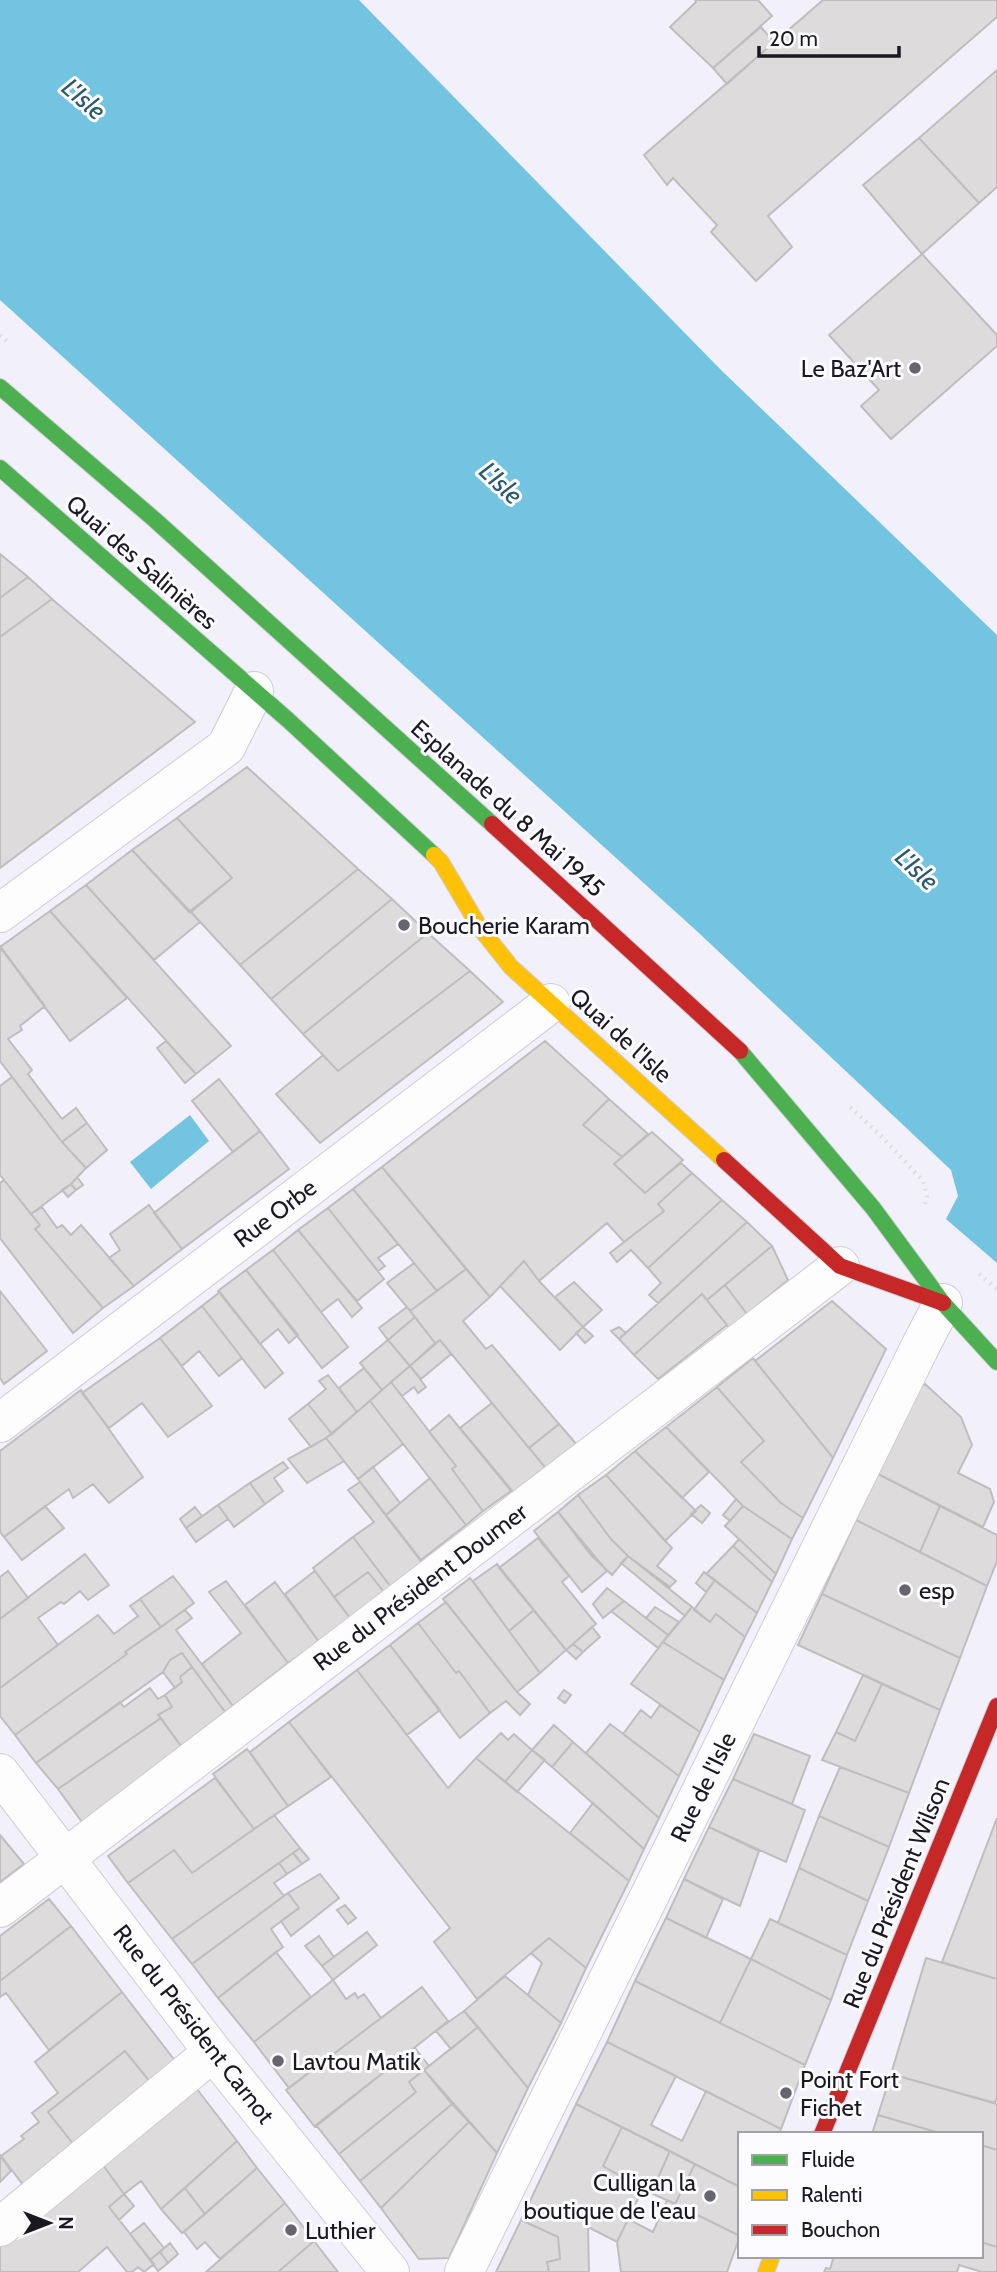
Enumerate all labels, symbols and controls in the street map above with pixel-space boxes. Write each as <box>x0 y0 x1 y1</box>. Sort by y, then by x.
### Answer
scale bar <box>759 14 899 58</box>
text: 20 m <box>769 26 818 51</box>
water label: L'Isle <box>56 71 113 127</box>
place label: Le Baz'Art <box>801 354 901 383</box>
marker: Le Baz'Art <box>907 360 923 376</box>
water label: L'Isle <box>473 455 529 511</box>
street label: Quai des Salinières <box>61 489 223 635</box>
street label: Esplanade du 8 Mai 1945 <box>405 713 611 903</box>
water label: L'Isle <box>889 841 945 897</box>
place label: Boucherie Karam <box>418 911 590 940</box>
marker: Boucherie Karam <box>396 917 412 933</box>
street label: Quai de l'Isle <box>564 982 678 1088</box>
street label: Rue Orbe <box>228 1173 322 1253</box>
street label: Rue du Président Doumer <box>307 1497 533 1677</box>
place label: esp <box>919 1576 955 1605</box>
marker: esp <box>897 1582 913 1598</box>
street label: Rue de l'Isle <box>664 1727 742 1847</box>
street label: Rue du Président Wilson <box>836 1773 956 2013</box>
street label: Rue du Président Carnot <box>107 1919 281 2129</box>
place label: Lavtou Matik <box>292 2047 421 2076</box>
marker: Lavtou Matik <box>270 2053 286 2069</box>
place label: Point Fort Fichet <box>800 2065 899 2122</box>
marker: Point Fort Fichet <box>778 2085 794 2101</box>
legend <box>738 2132 983 2258</box>
text: Fluide <box>801 2147 855 2172</box>
place label: Culligan la boutique de l'eau <box>524 2168 696 2225</box>
text: Ralenti <box>801 2182 862 2207</box>
north arrow <box>14 2188 84 2258</box>
marker: Culligan la boutique de l'eau <box>702 2188 718 2204</box>
text: N <box>54 2216 77 2230</box>
place label: Luthier <box>305 2216 376 2245</box>
text: Bouchon <box>801 2217 880 2242</box>
marker: Luthier <box>283 2222 299 2238</box>

